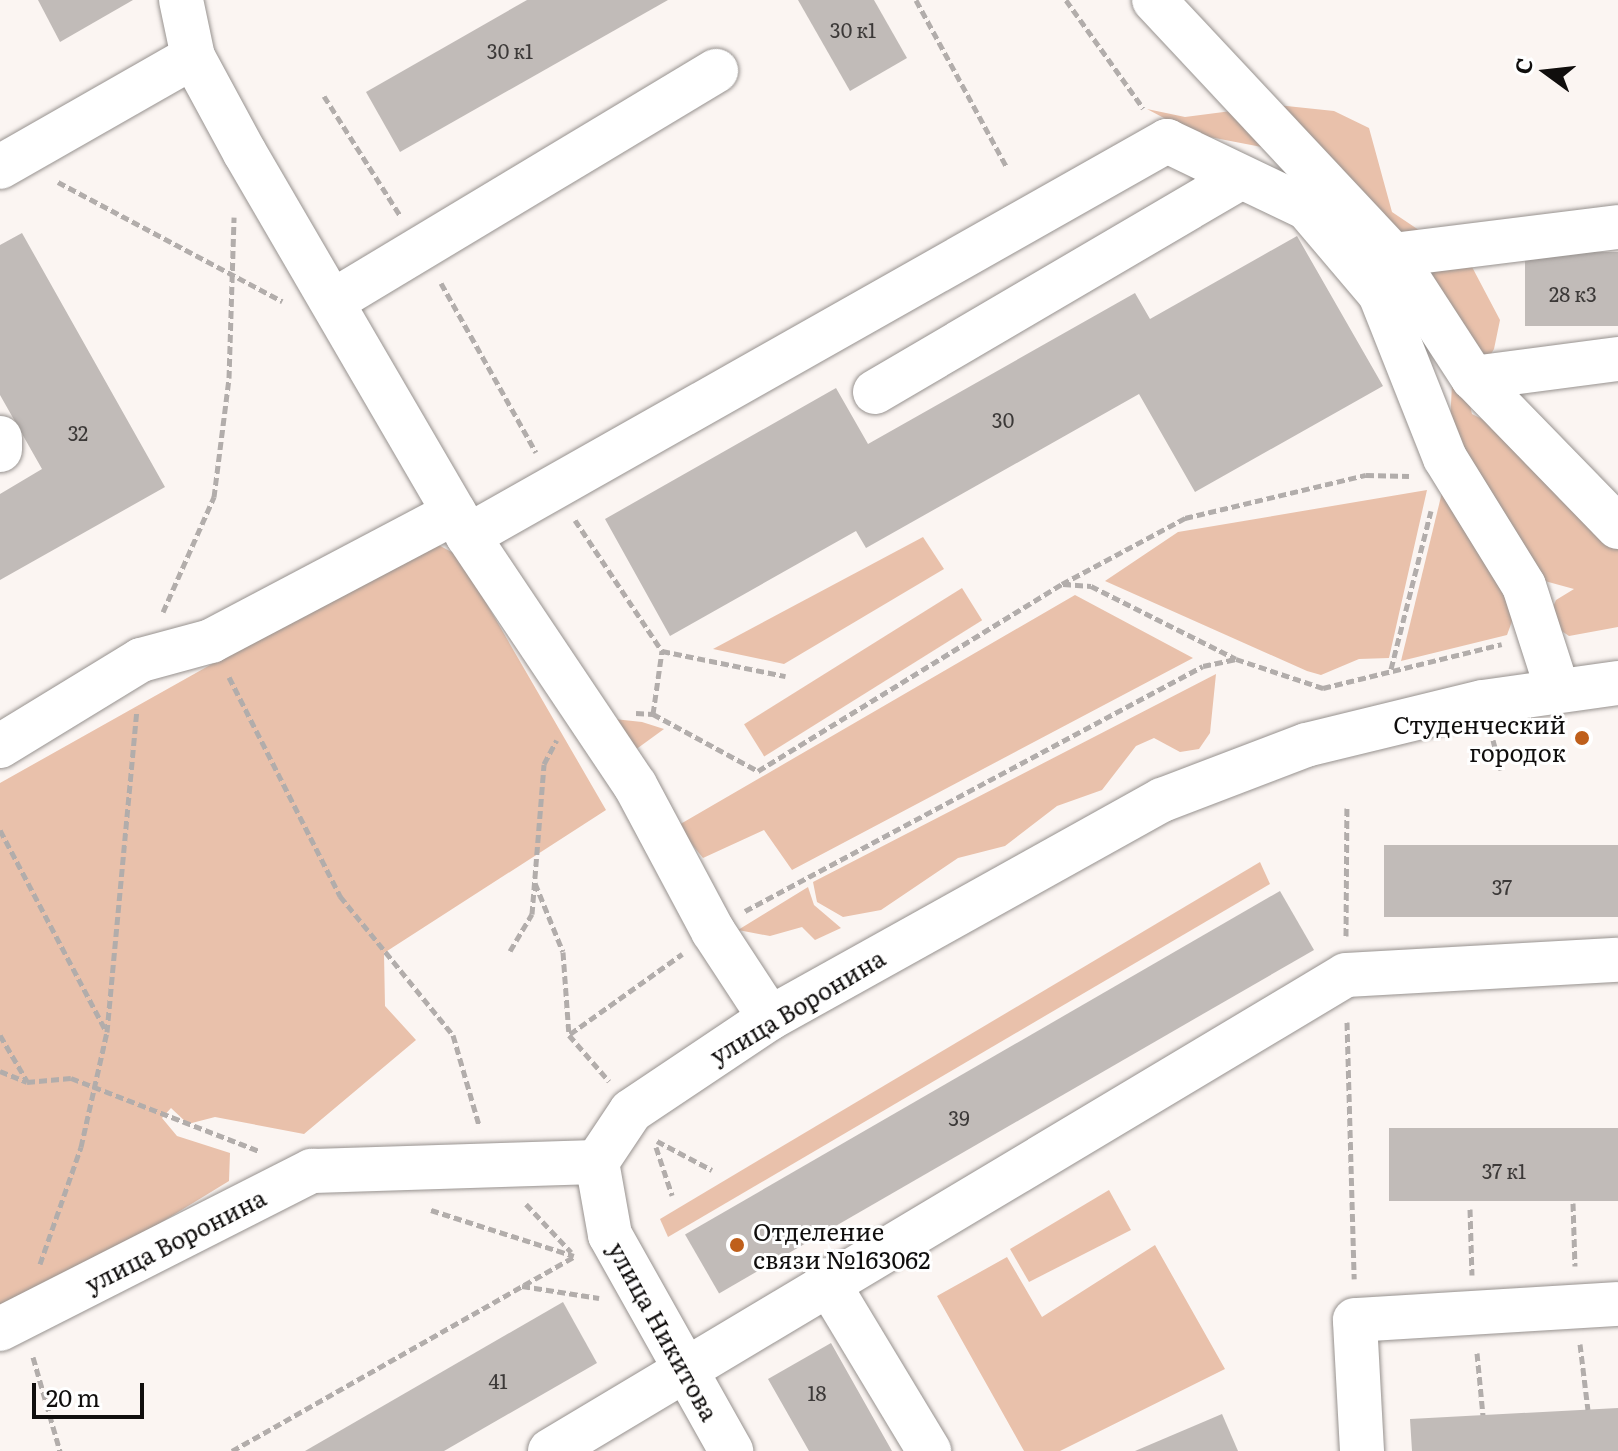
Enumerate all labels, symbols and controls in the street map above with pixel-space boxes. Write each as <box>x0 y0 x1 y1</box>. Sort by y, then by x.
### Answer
house number: 30 к1 <box>830 17 876 41</box>
north arrow <box>1506 32 1586 112</box>
house number: 30 к1 <box>487 38 533 62</box>
text: С <box>1504 54 1540 77</box>
house number: 28 к3 <box>1549 281 1597 305</box>
house number: 30 <box>992 407 1014 431</box>
house number: 32 <box>68 420 88 444</box>
place label: Студенческий городок <box>1393 710 1566 766</box>
marker: Студенческий городок <box>1573 729 1591 747</box>
house number: 37 <box>1492 874 1512 898</box>
street label: улица Воронина <box>704 942 890 1070</box>
house number: 39 <box>948 1105 970 1129</box>
house number: 37 к1 <box>1482 1158 1526 1182</box>
street label: улица Воронина <box>80 1182 270 1298</box>
place label: Отделение связи №163062 <box>753 1217 930 1273</box>
marker: Отделение связи №163062 <box>728 1236 746 1254</box>
street label: улица Никитова <box>603 1237 725 1425</box>
scale bar <box>36 1367 148 1417</box>
house number: 41 <box>488 1368 508 1392</box>
text: 20 m <box>46 1379 100 1414</box>
house number: 18 <box>807 1380 827 1404</box>

